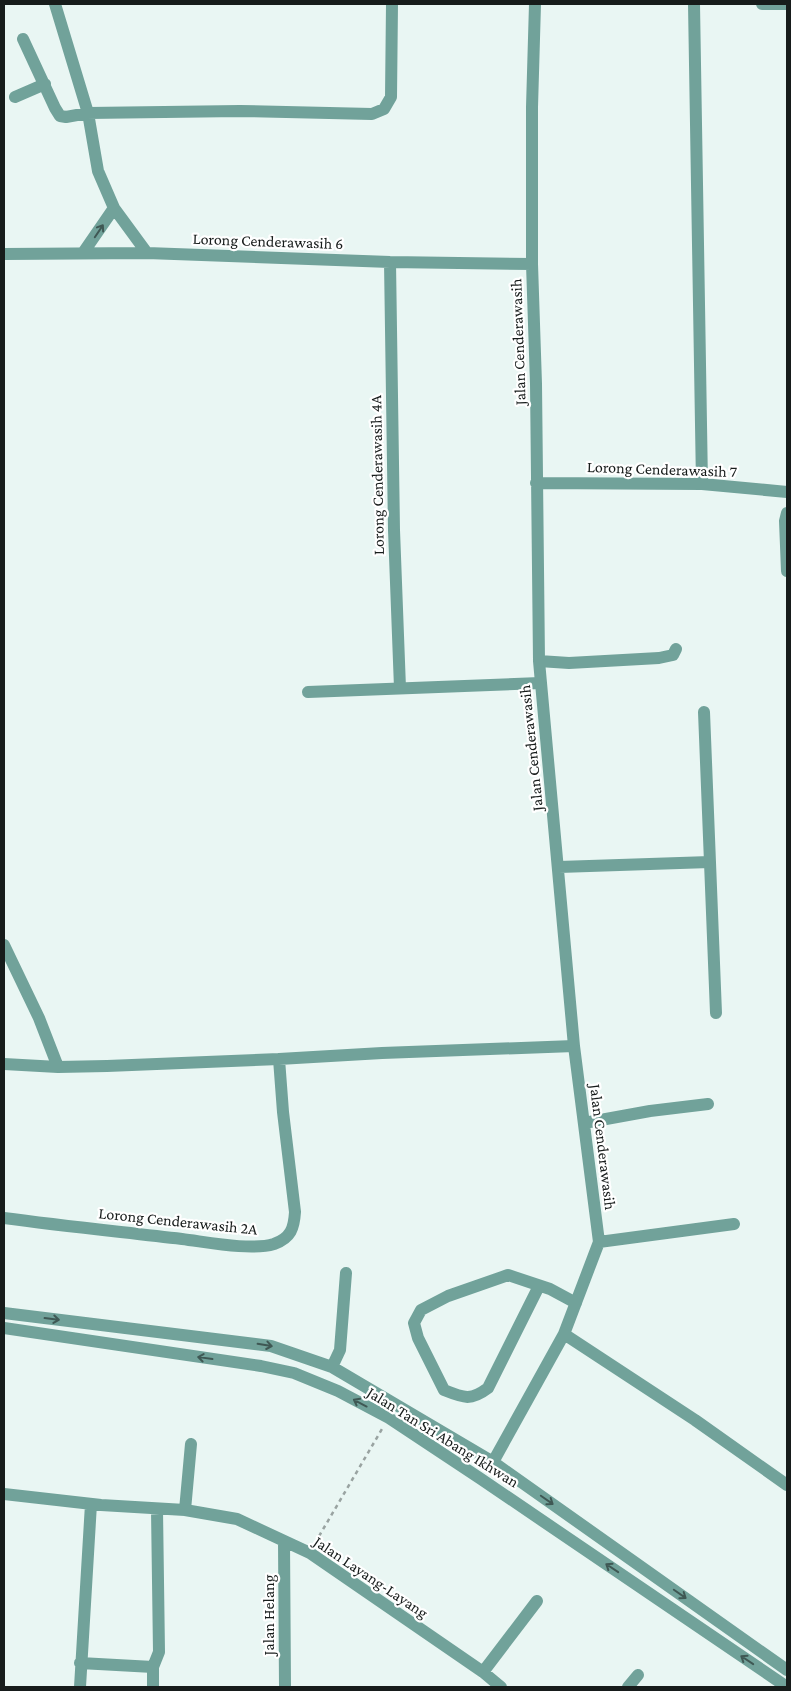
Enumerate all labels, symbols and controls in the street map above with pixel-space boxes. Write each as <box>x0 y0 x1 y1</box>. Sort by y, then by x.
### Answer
one-way arrow <box>94 224 104 238</box>
street label: Lorong Cenderawasih 6 <box>192 230 344 253</box>
street label: Jalan Cenderawasih <box>507 278 530 408</box>
street label: Lorong Cenderawasih 4A <box>367 394 388 555</box>
street label: Lorong Cenderawasih 7 <box>587 458 738 481</box>
street label: Jalan Cenderawasih <box>516 684 547 814</box>
street label: Jalan Cenderawasih <box>586 1081 619 1211</box>
street label: Lorong Cenderawasih 2A <box>98 1204 259 1239</box>
one-way arrow <box>44 1314 60 1324</box>
one-way arrow <box>257 1341 273 1351</box>
one-way arrow <box>197 1352 213 1362</box>
street label: Jalan Tan Sri Abang Ikhwan <box>362 1382 522 1492</box>
one-way arrow <box>353 1397 367 1407</box>
one-way arrow <box>540 1495 554 1505</box>
street label: Jalan Layang-Layang <box>309 1531 431 1622</box>
one-way arrow <box>606 1563 620 1573</box>
street label: Jalan Helang <box>260 1574 278 1657</box>
one-way arrow <box>673 1589 687 1599</box>
one-way arrow <box>740 1655 754 1665</box>

